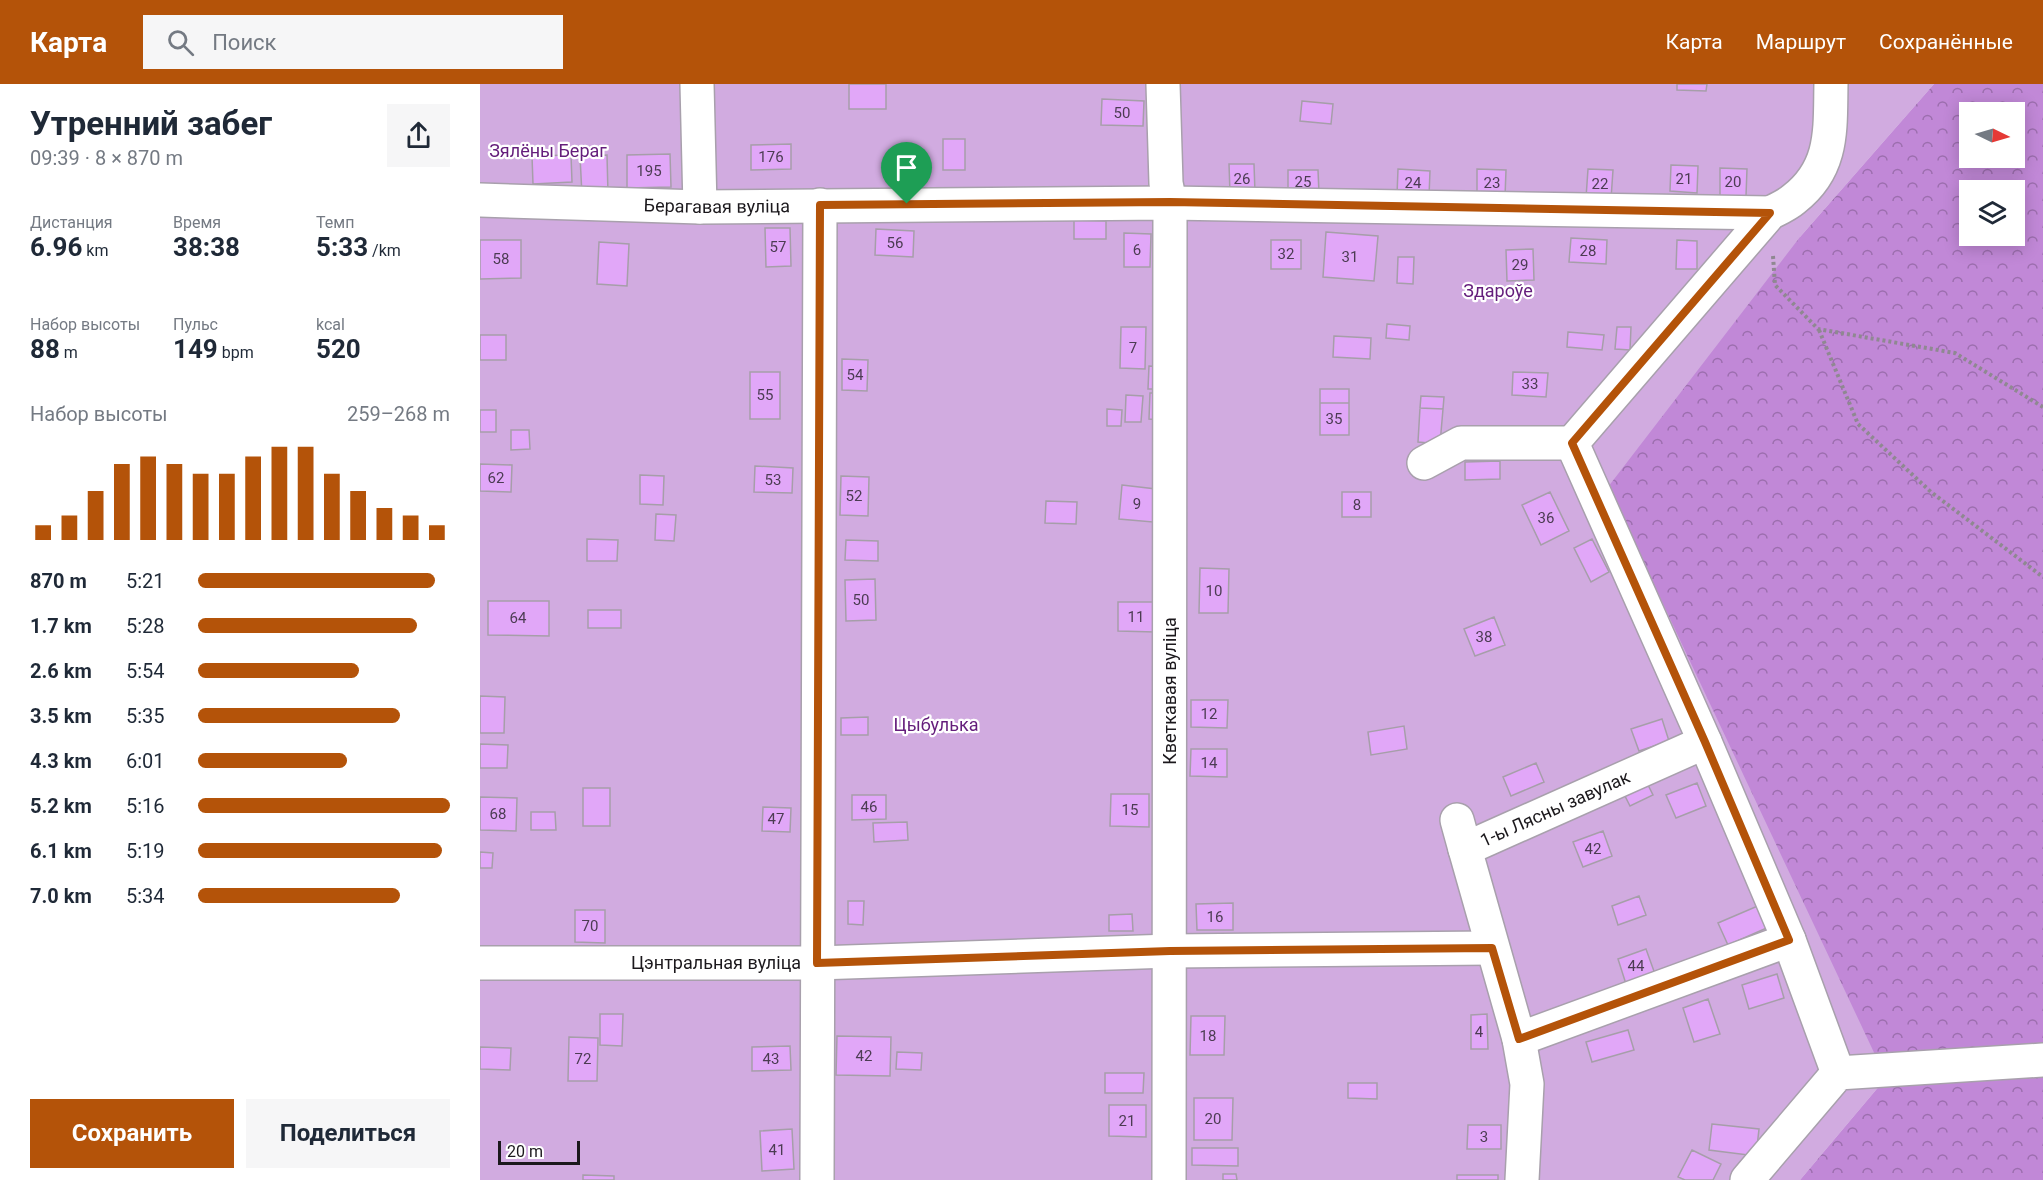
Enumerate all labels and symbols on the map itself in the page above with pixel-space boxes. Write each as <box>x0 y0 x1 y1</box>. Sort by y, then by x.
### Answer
north arrow <box>1959 102 2025 168</box>
house number: 50 <box>1114 104 1130 122</box>
park label: Зялёны Бераг <box>489 140 607 161</box>
pin <box>881 142 932 204</box>
house number: 176 <box>758 148 784 166</box>
house number: 195 <box>636 162 662 180</box>
house number: 26 <box>1234 170 1250 188</box>
house number: 21 <box>1676 170 1692 188</box>
house number: 25 <box>1295 173 1311 191</box>
house number: 20 <box>1725 173 1741 191</box>
house number: 24 <box>1405 174 1422 192</box>
house number: 23 <box>1484 174 1500 192</box>
house number: 22 <box>1592 175 1608 193</box>
street label: Берагавая вуліца <box>643 194 790 217</box>
house number: 56 <box>887 234 903 252</box>
house number: 57 <box>770 238 786 256</box>
house number: 6 <box>1133 241 1141 259</box>
house number: 28 <box>1580 242 1596 260</box>
house number: 32 <box>1278 245 1294 263</box>
house number: 31 <box>1342 248 1358 266</box>
house number: 58 <box>493 250 509 268</box>
house number: 29 <box>1512 256 1528 274</box>
park label: Здароўе <box>1463 280 1533 301</box>
house number: 7 <box>1129 339 1137 357</box>
house number: 54 <box>847 366 864 384</box>
house number: 33 <box>1522 375 1538 393</box>
house number: 55 <box>757 386 773 404</box>
house number: 35 <box>1326 410 1342 428</box>
house number: 62 <box>488 469 504 487</box>
house number: 53 <box>765 471 781 489</box>
house number: 52 <box>846 487 862 505</box>
house number: 9 <box>1133 495 1141 513</box>
house number: 8 <box>1353 496 1361 514</box>
house number: 36 <box>1538 509 1554 527</box>
house number: 10 <box>1206 582 1222 600</box>
house number: 50 <box>853 591 869 609</box>
house number: 11 <box>1128 608 1144 626</box>
house number: 64 <box>510 609 527 627</box>
street label: Кветкавая вуліца <box>1159 617 1180 765</box>
house number: 38 <box>1476 628 1492 646</box>
house number: 12 <box>1201 705 1217 723</box>
park label: Цыбулька <box>894 714 978 735</box>
house number: 14 <box>1201 754 1218 772</box>
street label: 1-ы Лясны завулак <box>1477 766 1633 851</box>
house number: 46 <box>861 798 877 816</box>
house number: 15 <box>1122 801 1138 819</box>
house number: 68 <box>490 805 506 823</box>
house number: 47 <box>768 810 784 828</box>
house number: 42 <box>1585 840 1601 858</box>
house number: 16 <box>1207 908 1223 926</box>
house number: 70 <box>582 917 598 935</box>
street label: Цэнтральная вуліца <box>631 952 801 973</box>
house number: 44 <box>1628 957 1645 975</box>
house number: 4 <box>1475 1023 1484 1041</box>
house number: 18 <box>1200 1027 1216 1045</box>
house number: 42 <box>856 1047 872 1065</box>
house number: 72 <box>575 1050 591 1068</box>
house number: 43 <box>763 1050 779 1068</box>
house number: 20 <box>1205 1110 1221 1128</box>
house number: 21 <box>1119 1112 1135 1130</box>
house number: 3 <box>1480 1128 1488 1146</box>
scale bar <box>498 1138 580 1166</box>
house number: 41 <box>769 1141 785 1159</box>

